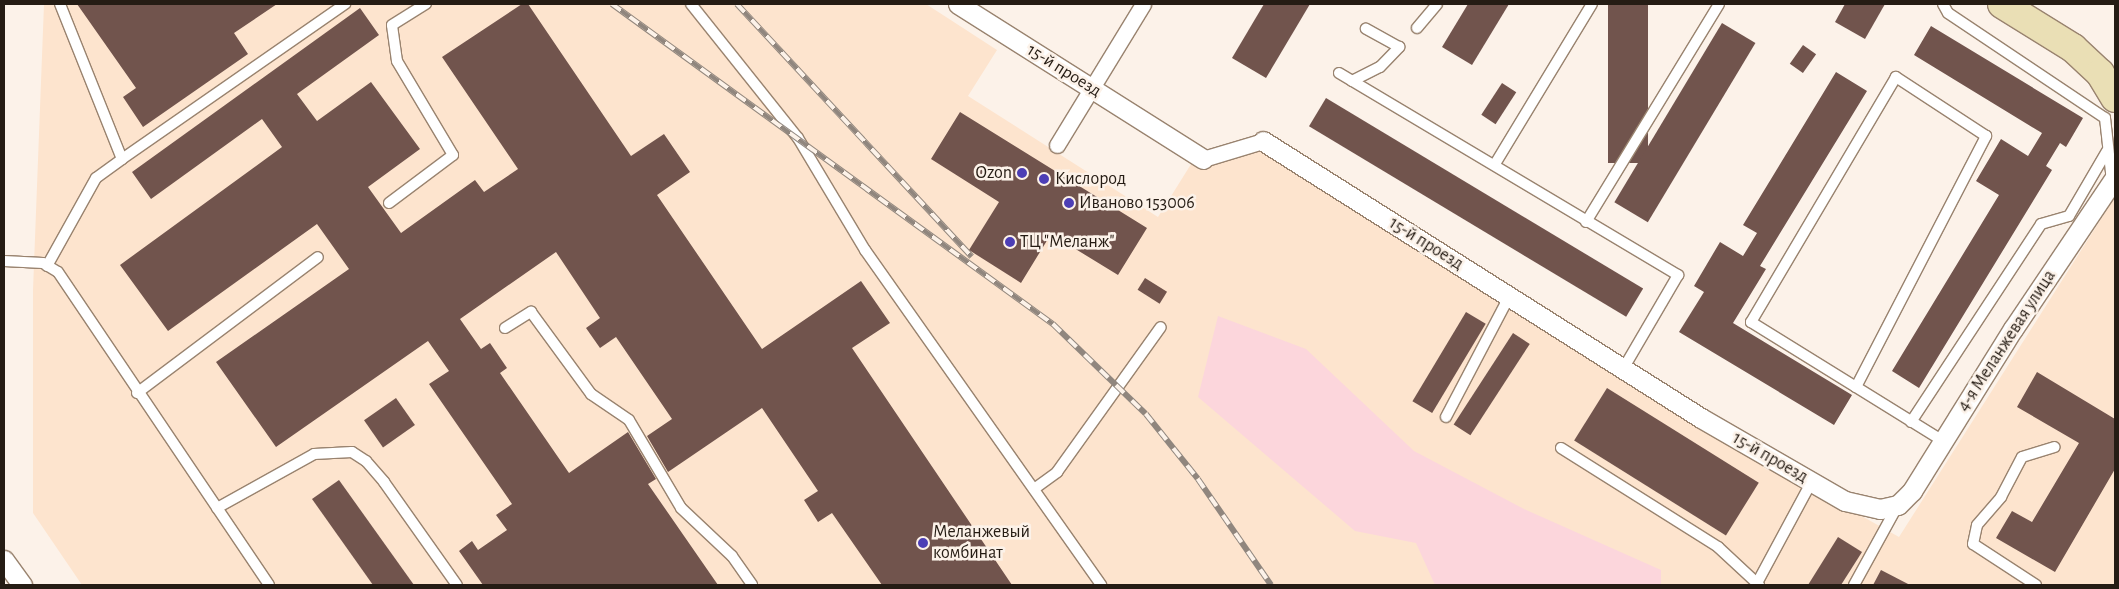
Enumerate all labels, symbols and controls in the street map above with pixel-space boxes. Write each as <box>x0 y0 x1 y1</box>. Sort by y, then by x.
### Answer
street label: 15-й проезд <box>1023 40 1105 102</box>
place label: Ozon <box>975 162 1012 184</box>
marker: Ozon <box>1016 167 1028 179</box>
place label: Кислород <box>1055 168 1126 190</box>
marker: Кислород <box>1037 172 1051 186</box>
place label: Иваново 153006 <box>1079 192 1195 214</box>
marker: Иваново 153006 <box>1063 197 1075 209</box>
street label: 15-й проезд <box>1385 213 1467 275</box>
place label: ТЦ "Меланж" <box>1020 231 1114 253</box>
marker: ТЦ "Меланж" <box>1004 236 1016 248</box>
street label: 4-я Меланжевая улица <box>1953 266 2061 416</box>
street label: 15-й проезд <box>1728 428 1812 488</box>
place label: Меланжевый комбинат <box>933 522 1030 564</box>
marker: Меланжевый комбинат <box>917 537 929 549</box>

